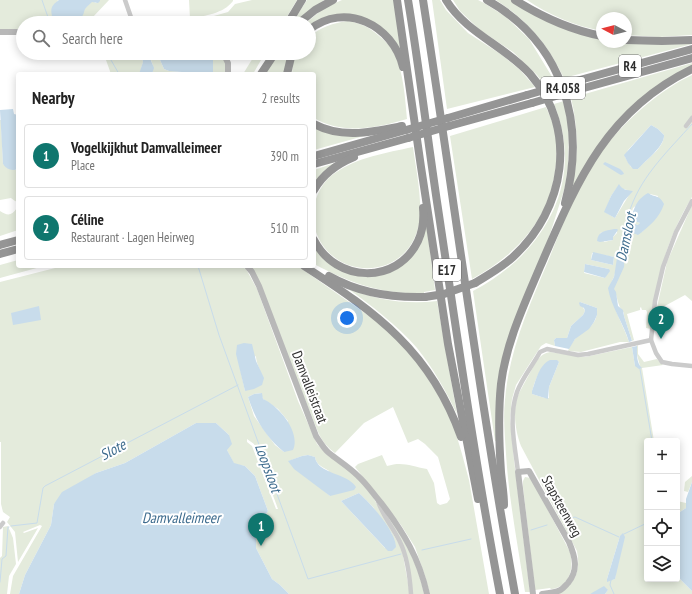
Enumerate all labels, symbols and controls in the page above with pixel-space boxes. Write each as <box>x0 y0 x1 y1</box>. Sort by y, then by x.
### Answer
north arrow <box>596 12 632 48</box>
search box <box>16 16 316 60</box>
icon: search <box>30 27 52 49</box>
text: Search here <box>62 29 123 48</box>
road number: R4 <box>619 55 641 77</box>
road number: R4.058 <box>541 77 585 99</box>
text: Nearby <box>32 87 75 109</box>
text: 2 results <box>261 90 300 107</box>
text: Vogelkijkhut Damvalleimeer <box>71 138 222 157</box>
text: 1 <box>43 148 49 165</box>
text: 390 m <box>270 148 299 165</box>
text: Place <box>71 157 95 174</box>
water label: Damsloot <box>611 209 640 263</box>
text: Céline <box>71 210 104 229</box>
text: 2 <box>43 220 49 237</box>
text: 510 m <box>270 220 299 237</box>
text: Restaurant · Lagen Heirweg <box>71 229 194 246</box>
road number: E17 <box>433 259 461 281</box>
pin: 2 <box>648 306 674 339</box>
your location <box>337 308 357 328</box>
street label: Damvalleistraat <box>288 348 332 426</box>
water label: Slote <box>97 435 130 464</box>
map controls <box>644 438 680 582</box>
button: + <box>644 438 680 474</box>
water label: Loopsloot <box>251 441 287 497</box>
street label: Stapsteenweg <box>538 472 586 540</box>
button: − <box>644 474 680 510</box>
water label: Damvalleimeer <box>142 508 222 527</box>
button: locate <box>644 510 680 546</box>
pin: 1 <box>248 513 274 546</box>
button: layers <box>644 546 680 582</box>

